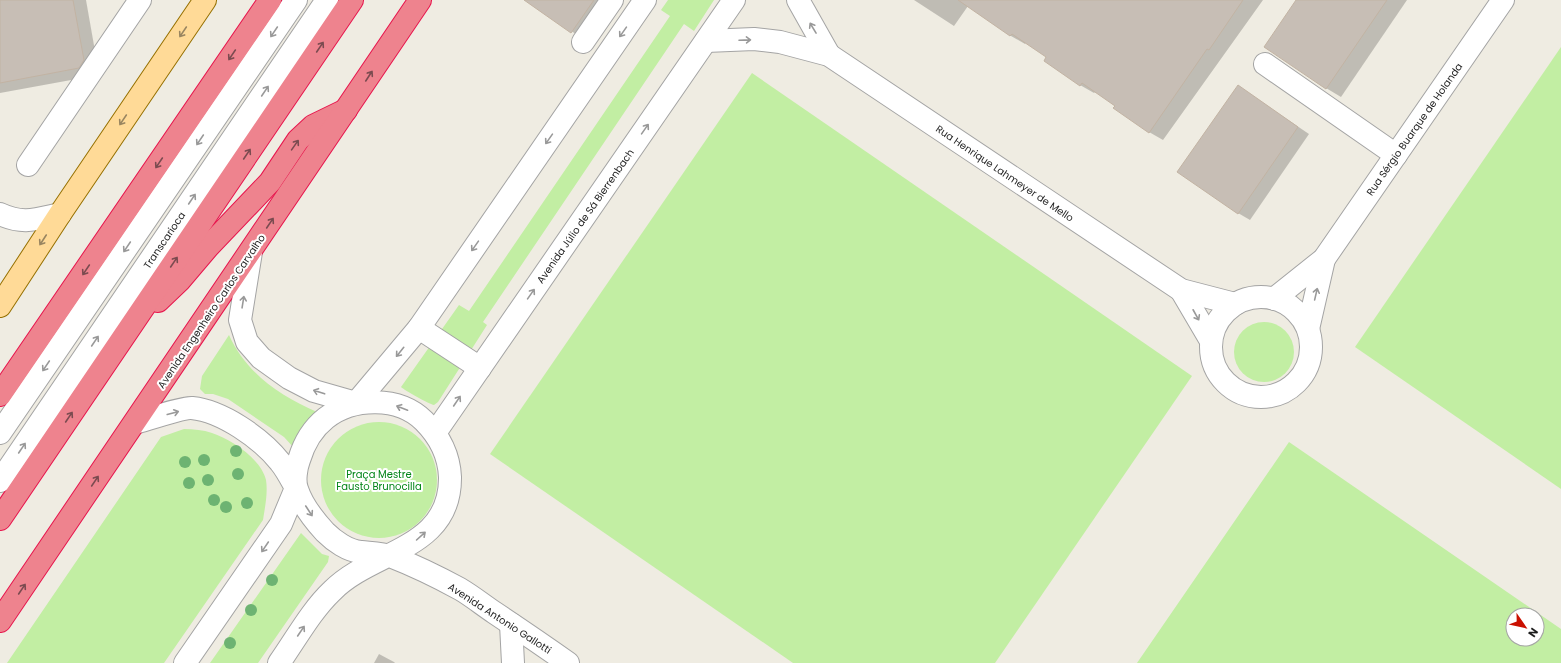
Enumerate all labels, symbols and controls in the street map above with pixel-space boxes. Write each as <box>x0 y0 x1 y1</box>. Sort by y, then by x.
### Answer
one-way arrow <box>809 22 817 34</box>
one-way arrow <box>179 26 187 37</box>
one-way arrow <box>270 26 278 37</box>
one-way arrow <box>619 26 627 37</box>
one-way arrow <box>738 36 751 43</box>
one-way arrow <box>316 41 324 52</box>
one-way arrow <box>228 50 236 61</box>
street label: Rua Sérgio Buarque de Holanda <box>1363 60 1466 199</box>
one-way arrow <box>365 71 373 82</box>
one-way arrow <box>261 86 269 97</box>
one-way arrow <box>119 114 127 126</box>
street label: Rua Henrique Lahmeyer de Mello <box>933 121 1077 225</box>
one-way arrow <box>641 124 649 135</box>
one-way arrow <box>545 133 553 144</box>
one-way arrow <box>196 134 204 145</box>
one-way arrow <box>291 140 299 151</box>
street label: Avenida Júlio de Sá Bierrenbach <box>533 146 638 287</box>
one-way arrow <box>243 149 251 160</box>
one-way arrow <box>155 157 163 168</box>
one-way arrow <box>188 194 196 205</box>
street label: Transcarioca <box>140 209 189 272</box>
one-way arrow <box>266 218 274 229</box>
street label: Avenida Engenheiro Carlos Carvalho <box>154 231 269 391</box>
one-way arrow <box>39 234 47 245</box>
one-way arrow <box>471 240 479 251</box>
one-way arrow <box>123 241 131 252</box>
one-way arrow <box>170 256 178 267</box>
one-way arrow <box>82 264 90 275</box>
one-way arrow <box>1313 288 1320 301</box>
one-way arrow <box>527 289 535 300</box>
one-way arrow <box>239 296 247 309</box>
one-way arrow <box>1193 309 1200 321</box>
one-way arrow <box>91 336 99 347</box>
one-way arrow <box>395 346 404 357</box>
one-way arrow <box>42 360 50 371</box>
one-way arrow <box>313 388 325 396</box>
one-way arrow <box>453 396 461 407</box>
one-way arrow <box>397 403 409 411</box>
one-way arrow <box>166 409 179 416</box>
one-way arrow <box>65 412 73 423</box>
one-way arrow <box>18 443 26 454</box>
park label: Praça Mestre Fausto Brunocilla <box>336 467 422 494</box>
one-way arrow <box>91 476 99 487</box>
one-way arrow <box>305 505 313 516</box>
one-way arrow <box>416 532 426 541</box>
one-way arrow <box>261 541 269 552</box>
street label: Avenida Antonio Gallotti <box>445 579 554 657</box>
one-way arrow <box>18 583 26 594</box>
north arrow <box>1505 607 1545 647</box>
text: N <box>1524 625 1542 640</box>
one-way arrow <box>297 626 305 637</box>

